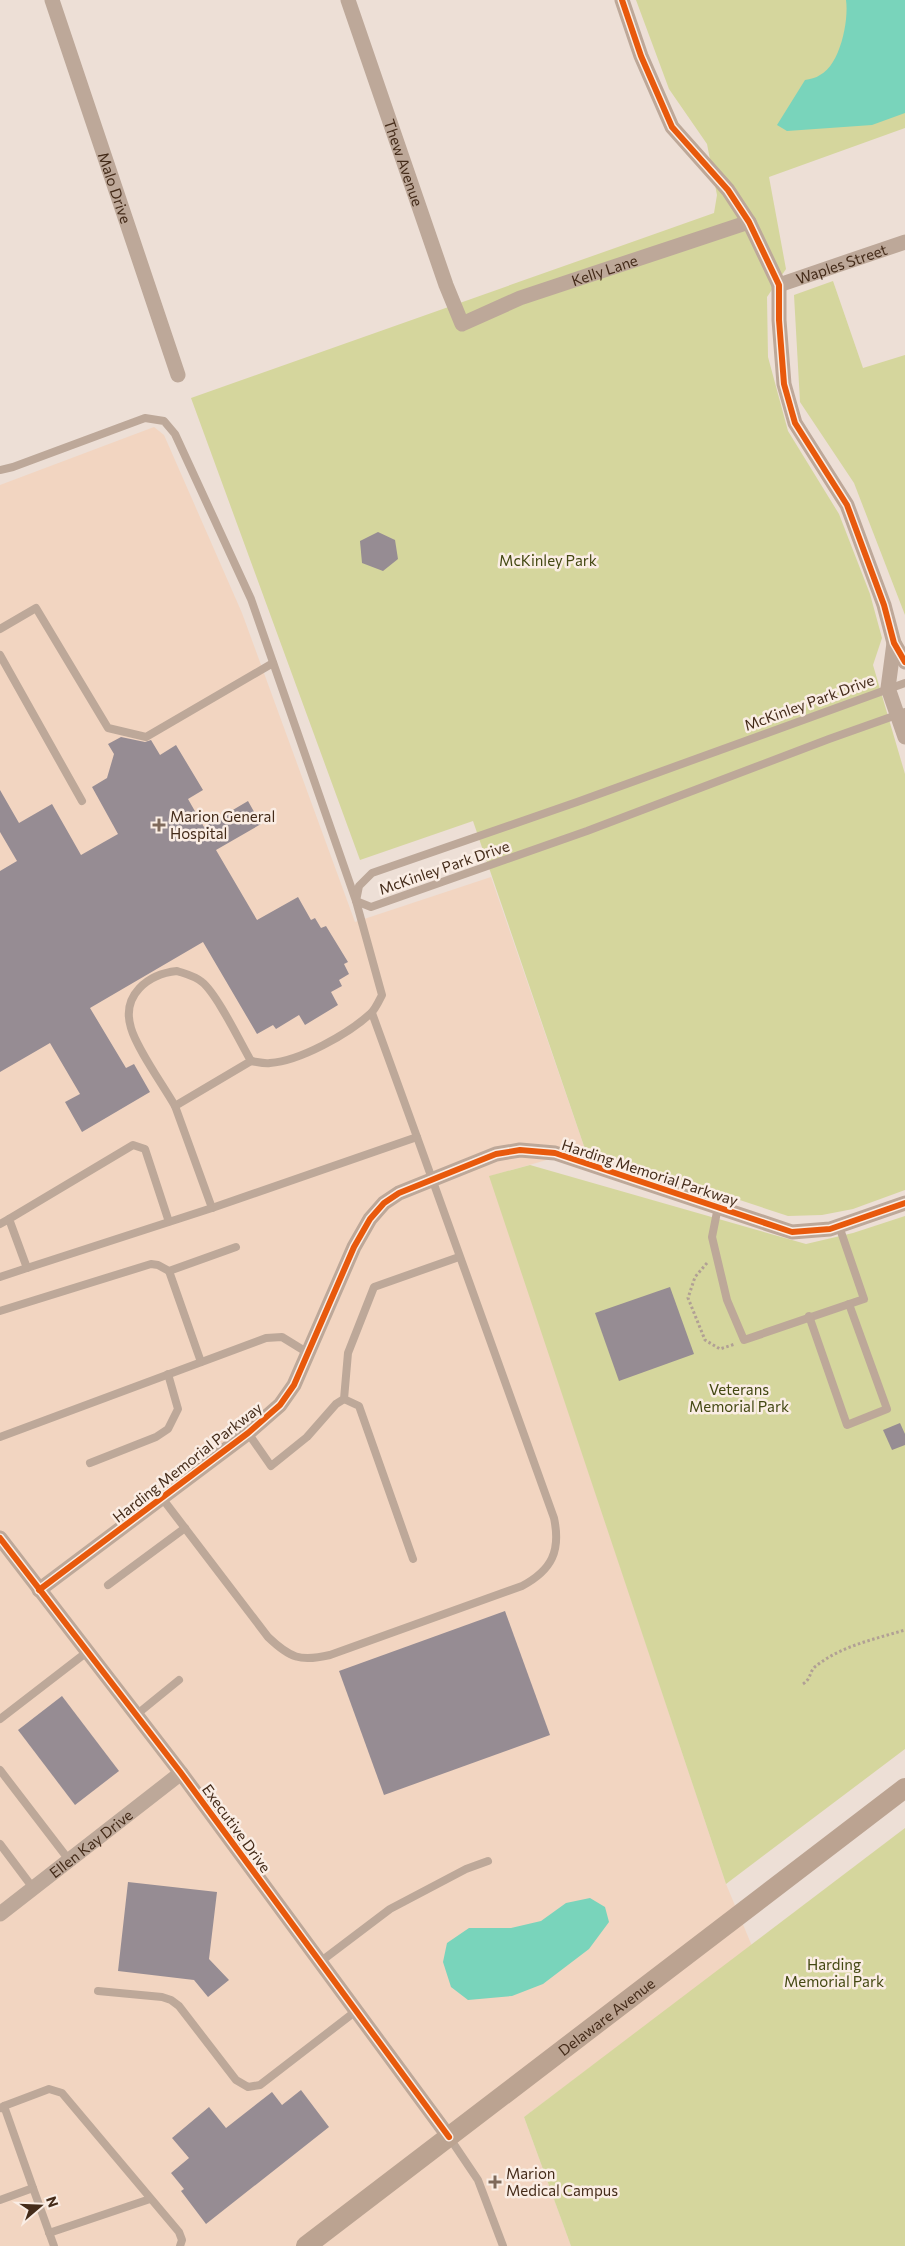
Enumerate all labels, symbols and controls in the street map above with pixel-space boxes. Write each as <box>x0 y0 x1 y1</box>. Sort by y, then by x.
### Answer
street label: Thew Avenue <box>381 117 427 209</box>
street label: Malo Drive <box>95 150 135 226</box>
street label: Waples Street <box>794 240 889 288</box>
street label: Kelly Lane <box>569 251 640 289</box>
park label: McKinley Park <box>499 551 597 569</box>
street label: McKinley Park Drive <box>742 670 876 734</box>
place label: Marion General Hospital <box>170 807 275 842</box>
marker: Marion General Hospital <box>152 818 166 832</box>
street label: McKinley Park Drive <box>376 836 512 898</box>
street label: Harding Memorial Parkway <box>560 1135 741 1209</box>
park label: Veterans Memorial Park <box>689 1380 789 1415</box>
street label: Harding Memorial Parkway <box>109 1398 265 1526</box>
street label: Executive Drive <box>199 1780 275 1876</box>
street label: Ellen Kay Drive <box>45 1805 136 1881</box>
park label: Harding Memorial Park <box>784 1955 884 1990</box>
street label: Delaware Avenue <box>554 1974 658 2059</box>
place label: Marion Medical Campus <box>506 2164 618 2199</box>
marker: Marion Medical Campus <box>488 2175 502 2189</box>
north arrow <box>15 2181 65 2231</box>
text: N <box>43 2194 63 2209</box>

